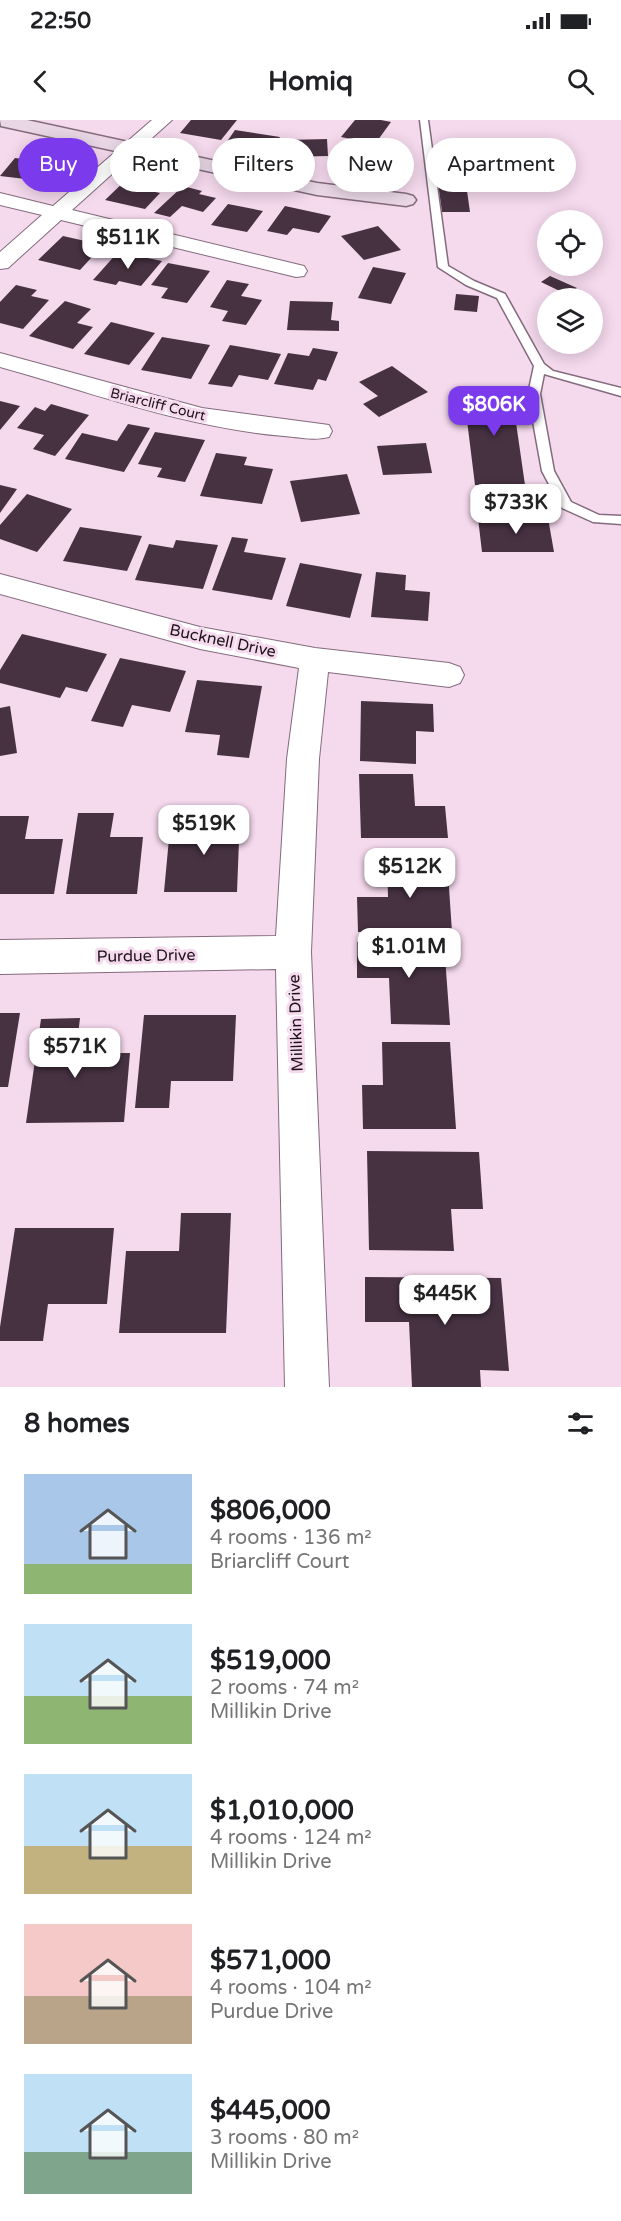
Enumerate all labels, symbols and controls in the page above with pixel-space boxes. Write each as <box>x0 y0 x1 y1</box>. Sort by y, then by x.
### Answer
text: 22:50 <box>30 8 91 34</box>
icon: back <box>24 65 57 98</box>
text: Homiq <box>268 65 353 98</box>
icon: search <box>564 65 597 98</box>
chip: Buy <box>18 138 98 192</box>
chip: Rent <box>110 138 200 192</box>
chip: Filters <box>212 138 315 192</box>
chip: New <box>327 138 414 192</box>
chip: Apartment <box>426 138 576 192</box>
map controls <box>537 210 603 354</box>
button: locate <box>537 210 603 276</box>
pin: $511K <box>86 219 170 270</box>
text: $511K <box>96 226 160 250</box>
button: layers <box>537 288 603 354</box>
street label: Briarcliff Court <box>108 384 208 425</box>
pin: $806K <box>452 386 536 437</box>
text: $806K <box>462 393 526 417</box>
pin: $733K <box>474 484 558 535</box>
text: $733K <box>484 491 548 515</box>
street label: Bucknell Drive <box>168 620 278 662</box>
pin: $519K <box>162 805 246 856</box>
text: $519K <box>172 812 236 836</box>
pin: $512K <box>368 848 452 899</box>
text: $512K <box>378 855 442 879</box>
pin: $1.01M <box>360 928 458 979</box>
text: $1.01M <box>372 935 446 959</box>
street label: Purdue Drive <box>96 945 196 967</box>
street label: Millikin Drive <box>284 974 308 1072</box>
pin: $571K <box>33 1028 117 1079</box>
text: $571K <box>43 1035 107 1059</box>
pin: $445K <box>403 1275 487 1326</box>
text: $445K <box>413 1282 477 1306</box>
icon: filters <box>564 1407 597 1440</box>
text: 8 homes <box>24 1408 130 1439</box>
text: $806,000 <box>210 1495 331 1526</box>
icon: home <box>72 1498 144 1570</box>
text: 4 rooms · 136 m² <box>210 1526 372 1550</box>
text: Briarcliff Court <box>210 1550 349 1574</box>
text: $519,000 <box>210 1645 331 1676</box>
icon: home <box>72 1648 144 1720</box>
text: 2 rooms · 74 m² <box>210 1676 359 1700</box>
text: Millikin Drive <box>210 1700 332 1724</box>
text: $1,010,000 <box>210 1795 354 1826</box>
icon: home <box>72 1798 144 1870</box>
text: 4 rooms · 124 m² <box>210 1826 372 1850</box>
text: Millikin Drive <box>210 1850 332 1874</box>
text: $571,000 <box>210 1945 331 1976</box>
icon: home <box>72 1948 144 2020</box>
text: 4 rooms · 104 m² <box>210 1976 372 2000</box>
text: Purdue Drive <box>210 2000 333 2024</box>
text: $445,000 <box>210 2095 330 2126</box>
icon: home <box>72 2098 144 2170</box>
text: 3 rooms · 80 m² <box>210 2126 359 2150</box>
text: Millikin Drive <box>210 2150 332 2174</box>

